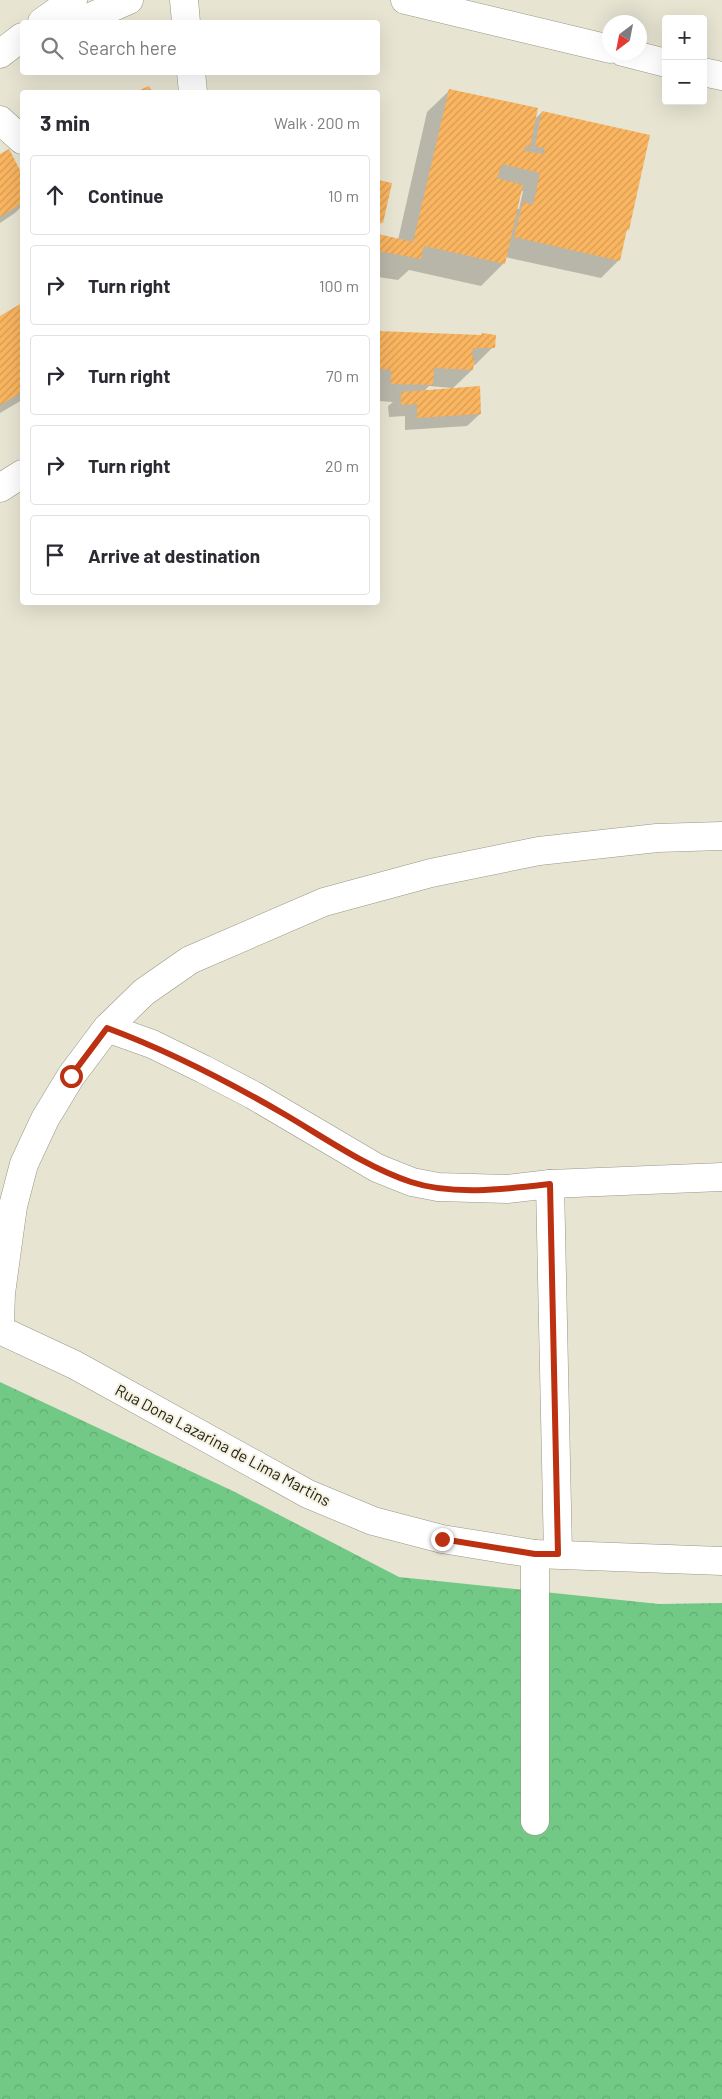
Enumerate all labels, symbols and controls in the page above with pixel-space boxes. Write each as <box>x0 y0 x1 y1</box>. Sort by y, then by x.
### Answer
north arrow <box>602 15 647 60</box>
map controls <box>662 15 707 105</box>
button: + <box>662 15 707 60</box>
search box <box>20 20 380 75</box>
icon: search <box>38 34 66 62</box>
text: Search here <box>78 36 177 59</box>
button: − <box>662 60 707 105</box>
text: 3 min <box>40 110 90 135</box>
text: Walk · 200 m <box>274 113 360 132</box>
icon: ahead <box>41 181 69 209</box>
text: Continue <box>88 184 164 207</box>
text: 10 m <box>328 186 359 205</box>
icon: right <box>41 271 69 299</box>
text: Turn right <box>88 274 170 297</box>
text: 100 m <box>319 276 359 295</box>
icon: right <box>41 361 69 389</box>
text: Turn right <box>88 364 170 387</box>
text: 70 m <box>326 366 359 385</box>
icon: right <box>41 451 69 479</box>
text: Turn right <box>88 454 170 477</box>
text: 20 m <box>325 456 359 475</box>
icon: arrive <box>41 541 69 569</box>
text: Arrive at destination <box>88 544 260 567</box>
route start <box>60 1065 83 1088</box>
street label: Rua Dona Lazarina de Lima Martins <box>112 1380 334 1510</box>
route end <box>431 1528 454 1551</box>

